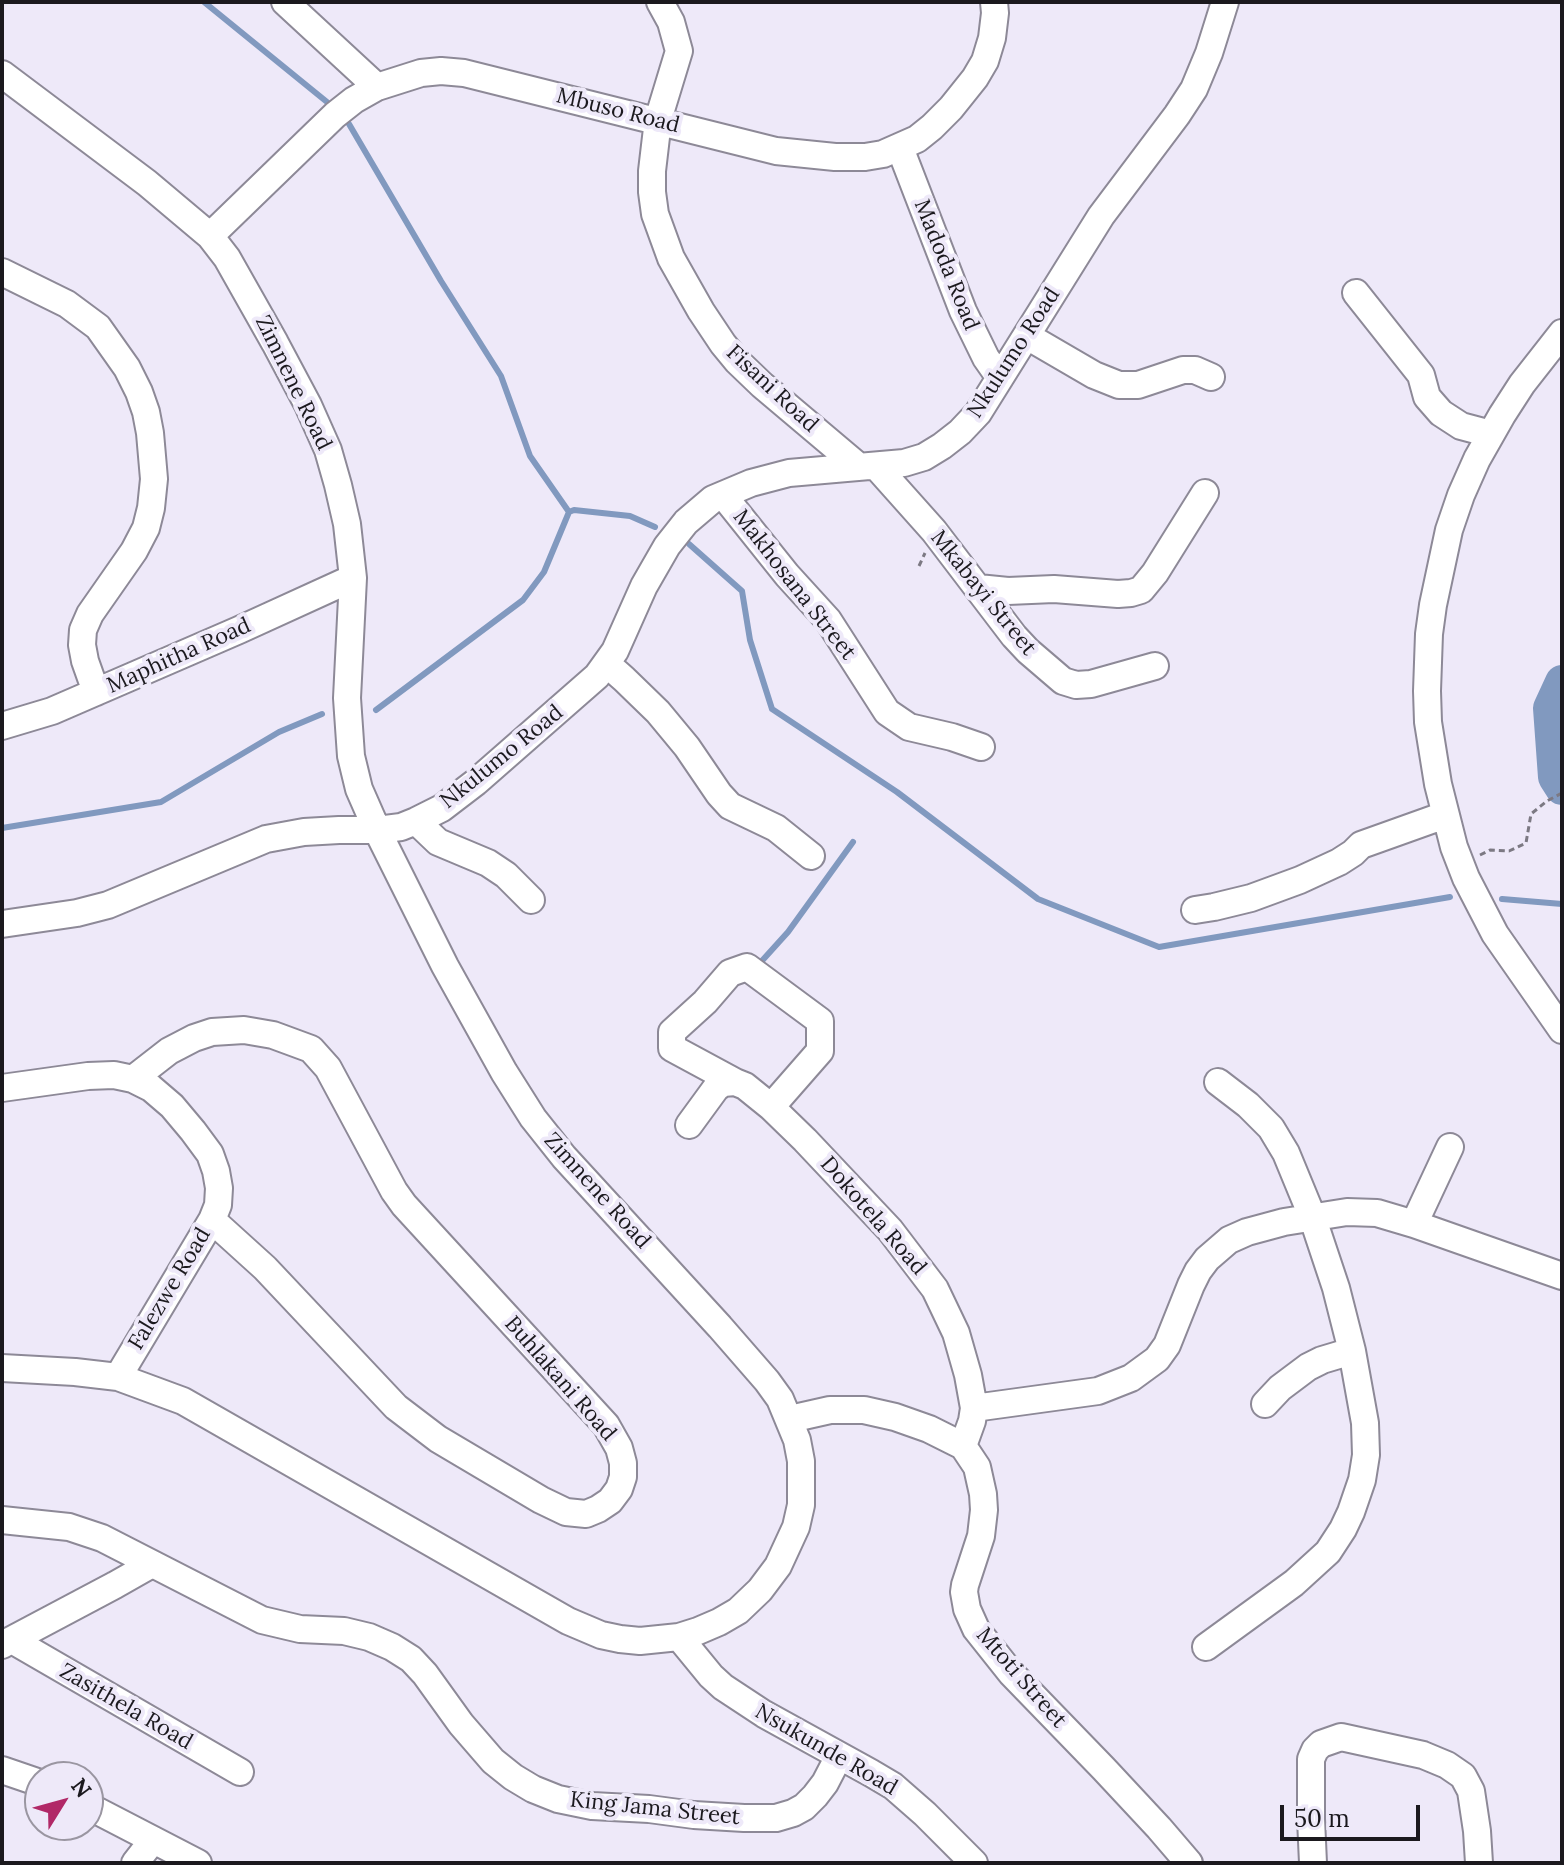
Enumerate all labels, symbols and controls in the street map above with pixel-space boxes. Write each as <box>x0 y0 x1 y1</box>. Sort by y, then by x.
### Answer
street label: Mbuso Road <box>554 83 682 139</box>
street label: Madoda Road <box>908 196 984 334</box>
street label: Nkulumo Road <box>962 283 1066 423</box>
street label: Zimnene Road <box>249 311 337 455</box>
street label: Fisani Road <box>721 340 823 438</box>
street label: Makhosana Street <box>727 504 861 666</box>
street label: Mkabayi Street <box>925 525 1041 661</box>
street label: Maphitha Road <box>103 613 255 699</box>
street label: Nkulumo Road <box>435 699 569 815</box>
street label: Zimnene Road <box>538 1128 656 1254</box>
street label: Dokotela Road <box>814 1151 932 1281</box>
street label: Falezwe Road <box>123 1223 217 1355</box>
street label: Buhlakani Road <box>499 1311 621 1447</box>
street label: Mtoti Street <box>970 1622 1072 1734</box>
street label: Zasithela Road <box>55 1658 197 1756</box>
street label: Nsukunde Road <box>750 1699 902 1801</box>
north arrow <box>24 1761 104 1841</box>
text: N <box>65 1773 98 1803</box>
street label: King Jama Street <box>569 1787 741 1831</box>
scale bar <box>1284 1789 1424 1839</box>
text: 50 m <box>1294 1803 1350 1834</box>

